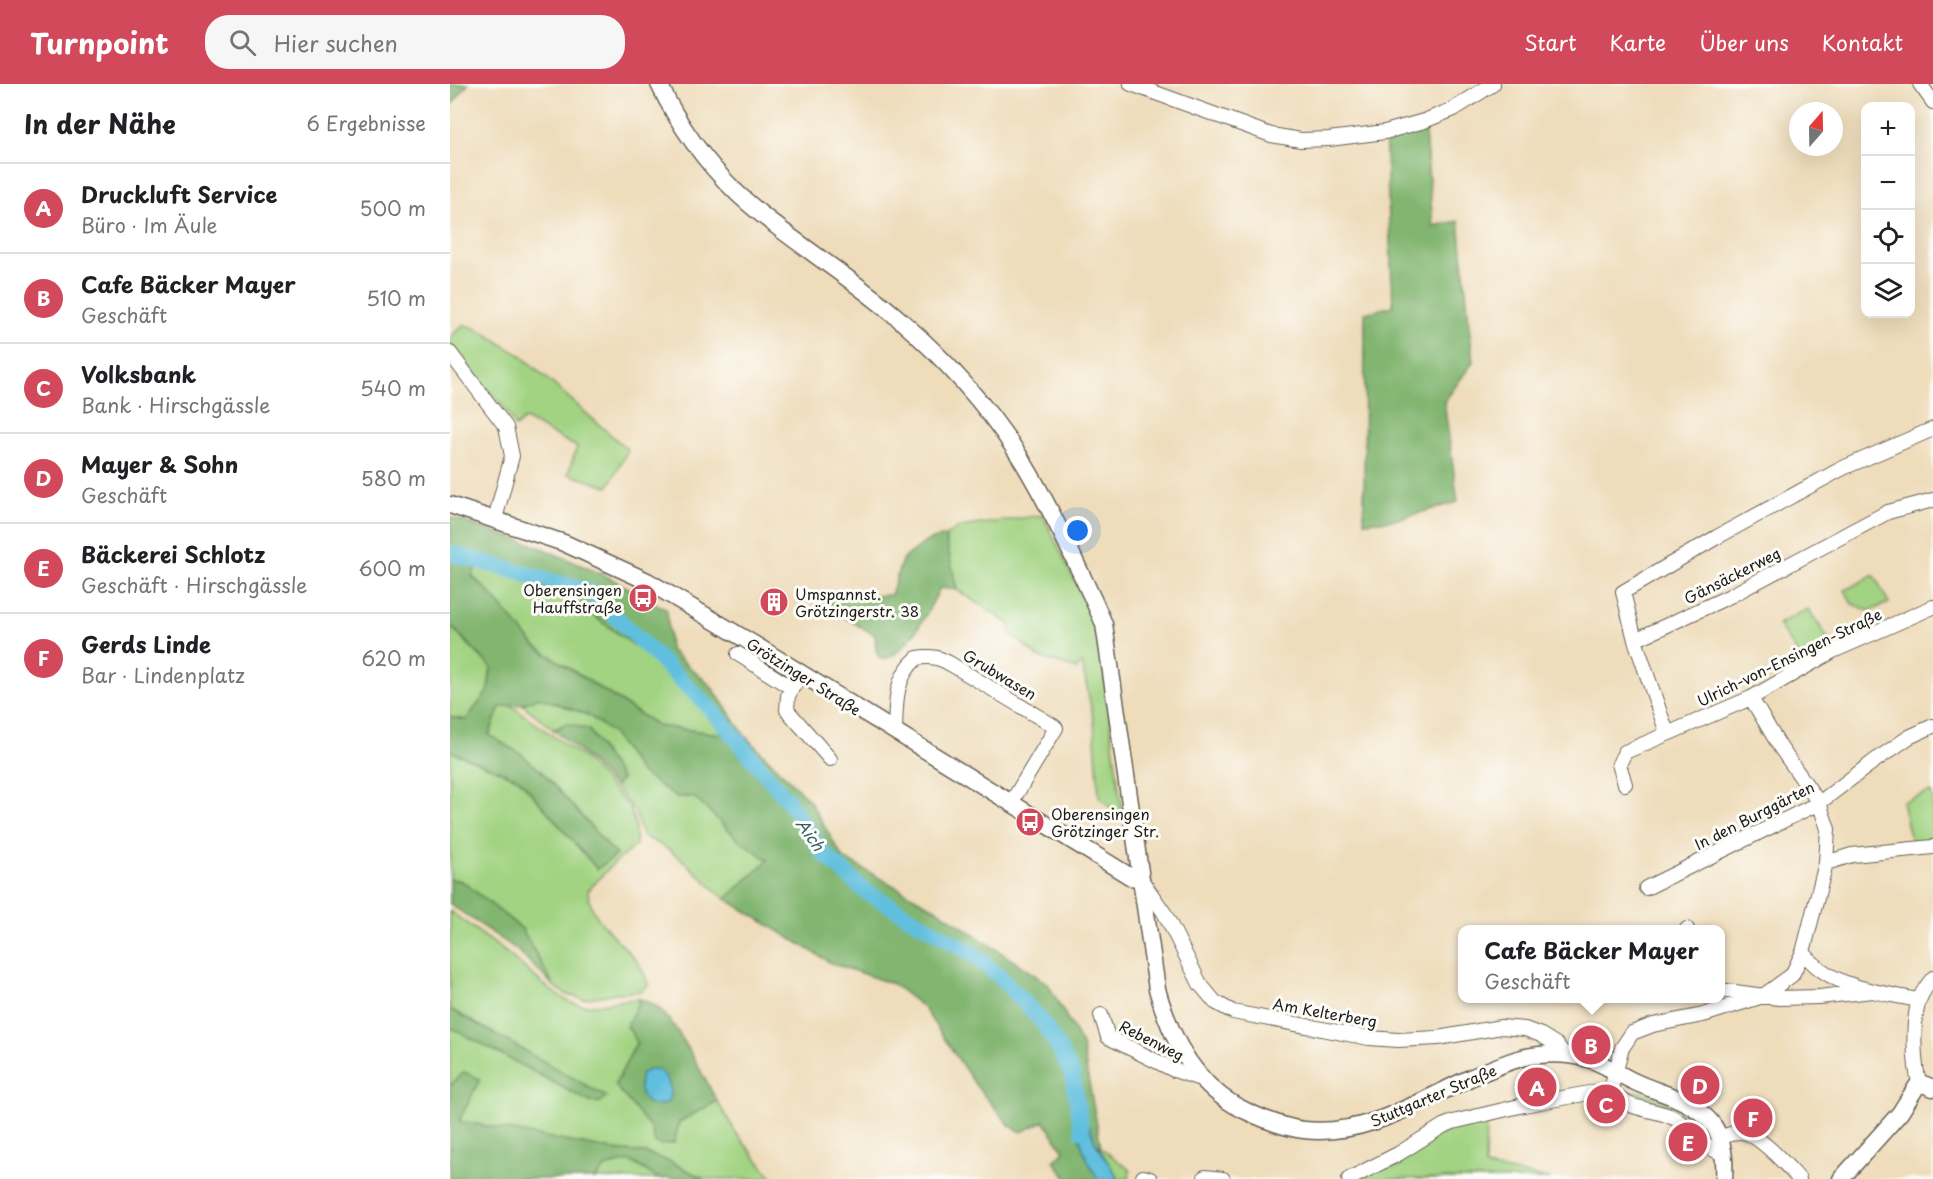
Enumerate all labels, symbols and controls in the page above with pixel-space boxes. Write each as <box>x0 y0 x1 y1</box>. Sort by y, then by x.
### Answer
search box <box>205 15 625 69</box>
text: Turnpoint <box>30 21 169 64</box>
icon: search <box>226 26 259 59</box>
text: Hier suchen <box>274 26 398 59</box>
text: Start <box>1524 26 1576 58</box>
text: Karte <box>1609 26 1666 58</box>
text: Über uns <box>1699 26 1789 58</box>
text: Kontakt <box>1822 26 1903 58</box>
north arrow <box>1789 102 1843 156</box>
map controls <box>1861 102 1915 318</box>
button: + <box>1861 102 1915 156</box>
text: In der Nähe <box>24 104 176 143</box>
text: 6 Ergebnisse <box>306 108 426 138</box>
button: − <box>1861 156 1915 210</box>
text: Druckluft Service <box>81 177 277 210</box>
text: A <box>36 193 51 223</box>
text: 500 m <box>359 193 426 223</box>
text: Büro · Im Äule <box>81 210 217 240</box>
button: locate <box>1861 210 1915 264</box>
button: layers <box>1861 264 1915 318</box>
text: Cafe Bäcker Mayer <box>81 267 296 300</box>
text: B <box>37 283 50 313</box>
text: 510 m <box>366 283 426 313</box>
text: Geschäft <box>81 300 167 330</box>
text: Volksbank <box>81 357 196 390</box>
text: C <box>36 373 51 403</box>
text: 540 m <box>360 373 426 403</box>
text: Bank · Hirschgässle <box>81 390 270 420</box>
text: Mayer & Sohn <box>81 447 238 480</box>
text: D <box>36 463 51 493</box>
text: 580 m <box>361 463 426 493</box>
text: Geschäft <box>81 480 167 510</box>
your location <box>1063 516 1092 545</box>
text: Bäckerei Schlotz <box>81 537 265 570</box>
street label: Gänsäckerweg <box>1680 541 1784 609</box>
text: E <box>37 553 50 583</box>
text: 600 m <box>358 553 426 583</box>
text: Geschäft · Hirschgässle <box>81 570 307 600</box>
place label: Oberensingen Hauffstraße <box>523 578 622 618</box>
bus stop icon: Oberensingen Hauffstraße <box>627 582 659 614</box>
place label: Umspannst. Grötzingerstr. 38 <box>795 582 919 622</box>
building icon: Umspannst. Grötzingerstr. 38 <box>758 586 790 618</box>
street label: Ulrich-von-Ensingen-Straße <box>1693 602 1885 712</box>
text: Gerds Linde <box>81 627 211 660</box>
street label: Grötzinger Straße <box>742 632 866 720</box>
text: F <box>38 643 49 673</box>
text: 620 m <box>362 643 426 673</box>
street label: Grubwasen <box>959 643 1041 705</box>
text: Bar · Lindenplatz <box>81 660 245 690</box>
street label: In den Burggärten <box>1690 775 1818 855</box>
place label: Oberensingen Grötzinger Str. <box>1051 802 1159 842</box>
bus stop icon: Oberensingen Grötzinger Str. <box>1014 806 1046 838</box>
water label: Aich <box>791 813 831 856</box>
popup <box>1458 925 1725 1003</box>
text: Cafe Bäcker Mayer <box>1484 933 1699 966</box>
text: Geschäft <box>1484 966 1570 996</box>
street label: Am Kelterberg <box>1271 992 1379 1032</box>
street label: Rebenweg <box>1116 1014 1188 1066</box>
pin: B <box>1572 1022 1610 1068</box>
street label: Stuttgarter Straße <box>1366 1058 1500 1132</box>
pin: D <box>1680 1062 1720 1108</box>
pin: A <box>1518 1064 1556 1110</box>
pin: C <box>1586 1082 1626 1126</box>
pin: F <box>1734 1096 1772 1140</box>
pin: E <box>1668 1120 1708 1164</box>

